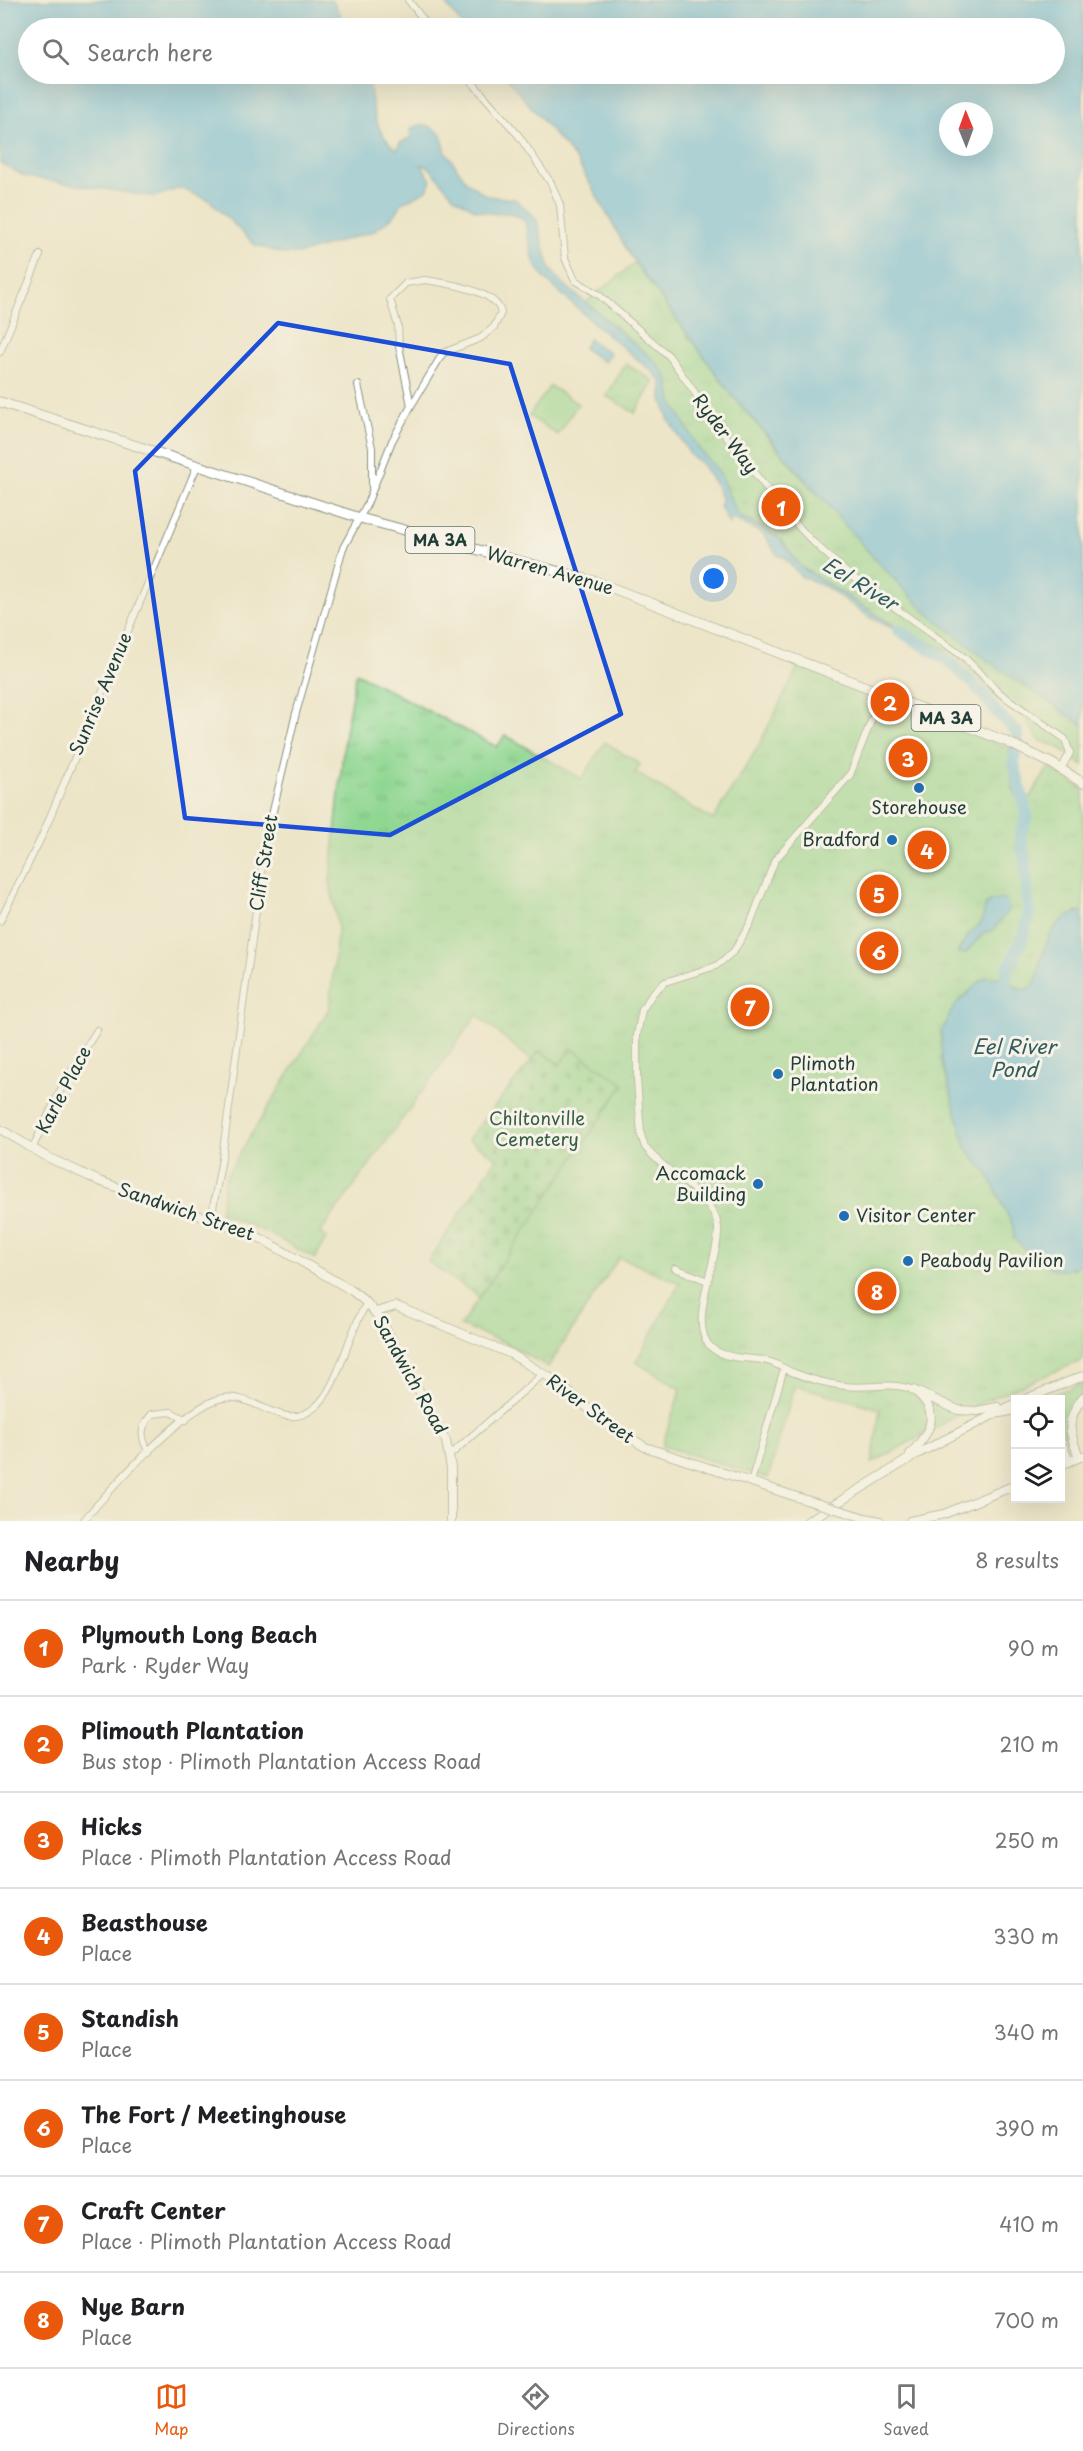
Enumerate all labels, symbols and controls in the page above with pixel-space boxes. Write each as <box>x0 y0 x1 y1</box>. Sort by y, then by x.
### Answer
search box <box>18 18 1065 84</box>
icon: search <box>39 35 72 68</box>
text: Search here <box>87 35 213 68</box>
north arrow <box>939 102 993 156</box>
street label: Ryder Way <box>687 387 765 479</box>
pin: 1 <box>762 484 800 530</box>
road number: MA 3A <box>406 527 474 553</box>
street label: Warren Avenue <box>484 539 617 601</box>
water label: Eel River <box>817 549 906 619</box>
your location <box>699 564 728 593</box>
street label: Sunrise Avenue <box>62 628 138 759</box>
pin: 2 <box>870 680 910 724</box>
road number: MA 3A <box>912 705 980 731</box>
pin: 3 <box>888 736 928 780</box>
marker: Storehouse <box>912 781 926 795</box>
place label: Storehouse <box>871 793 967 820</box>
street label: Cliff Street <box>242 813 283 913</box>
place label: Bradford <box>802 825 880 852</box>
pin: 4 <box>908 828 946 872</box>
marker: Bradford <box>885 833 899 847</box>
pin: 5 <box>860 872 898 916</box>
pin: 6 <box>860 928 898 974</box>
pin: 7 <box>730 984 770 1030</box>
water label: Eel River Pond <box>972 1031 1059 1084</box>
street label: Karle Place <box>28 1041 97 1138</box>
place label: Plimoth Plantation <box>790 1049 879 1097</box>
marker: Plimoth Plantation <box>771 1067 785 1081</box>
park label: Chiltonville Cemetery <box>489 1104 585 1152</box>
place label: Accomack Building <box>656 1159 746 1207</box>
street label: Sandwich Street <box>115 1175 258 1247</box>
marker: Accomack Building <box>751 1177 765 1191</box>
place label: Visitor Center <box>856 1201 976 1228</box>
marker: Visitor Center <box>837 1209 851 1223</box>
place label: Peabody Pavilion <box>920 1246 1064 1273</box>
marker: Peabody Pavilion <box>901 1254 915 1268</box>
pin: 8 <box>858 1268 896 1314</box>
street label: Sandwich Road <box>367 1310 455 1439</box>
street label: River Street <box>541 1366 641 1449</box>
map controls <box>1011 1395 1065 1503</box>
button: locate <box>1011 1395 1065 1449</box>
button: layers <box>1011 1449 1065 1503</box>
text: Nearby <box>24 1541 119 1580</box>
text: 8 results <box>975 1545 1059 1575</box>
text: Plymouth Long Beach <box>81 1617 318 1650</box>
text: 1 <box>39 1633 48 1663</box>
text: 90 m <box>1008 1633 1059 1663</box>
text: Park · Ryder Way <box>81 1650 249 1680</box>
text: Plimouth Plantation <box>81 1713 304 1746</box>
text: 2 <box>36 1729 51 1759</box>
text: 210 m <box>1000 1729 1059 1759</box>
text: Bus stop · Plimoth Plantation Access Road <box>81 1746 481 1776</box>
text: Hicks <box>81 1809 142 1842</box>
text: 3 <box>37 1825 50 1855</box>
text: 250 m <box>995 1825 1059 1855</box>
text: Place · Plimoth Plantation Access Road <box>81 1842 452 1872</box>
text: Beasthouse <box>81 1905 208 1938</box>
text: 4 <box>37 1921 50 1951</box>
text: 330 m <box>993 1921 1059 1951</box>
text: Place <box>81 1938 132 1968</box>
text: Standish <box>81 2001 179 2034</box>
text: 5 <box>37 2017 50 2047</box>
text: 340 m <box>994 2017 1059 2047</box>
text: Place <box>81 2034 132 2064</box>
text: The Fort / Meetinghouse <box>81 2097 346 2130</box>
text: 6 <box>36 2113 51 2143</box>
text: 390 m <box>995 2113 1059 2143</box>
text: Place <box>81 2130 132 2160</box>
text: Craft Center <box>81 2193 226 2226</box>
text: 7 <box>38 2209 49 2239</box>
text: 410 m <box>999 2209 1059 2239</box>
text: Place · Plimoth Plantation Access Road <box>81 2226 452 2256</box>
text: Nye Barn <box>81 2289 185 2322</box>
text: 8 <box>37 2305 50 2335</box>
text: 700 m <box>994 2305 1059 2335</box>
text: Place <box>81 2322 132 2352</box>
tab: Map <box>154 2380 188 2440</box>
tab: Directions <box>497 2380 575 2440</box>
tab: Saved <box>883 2380 929 2440</box>

